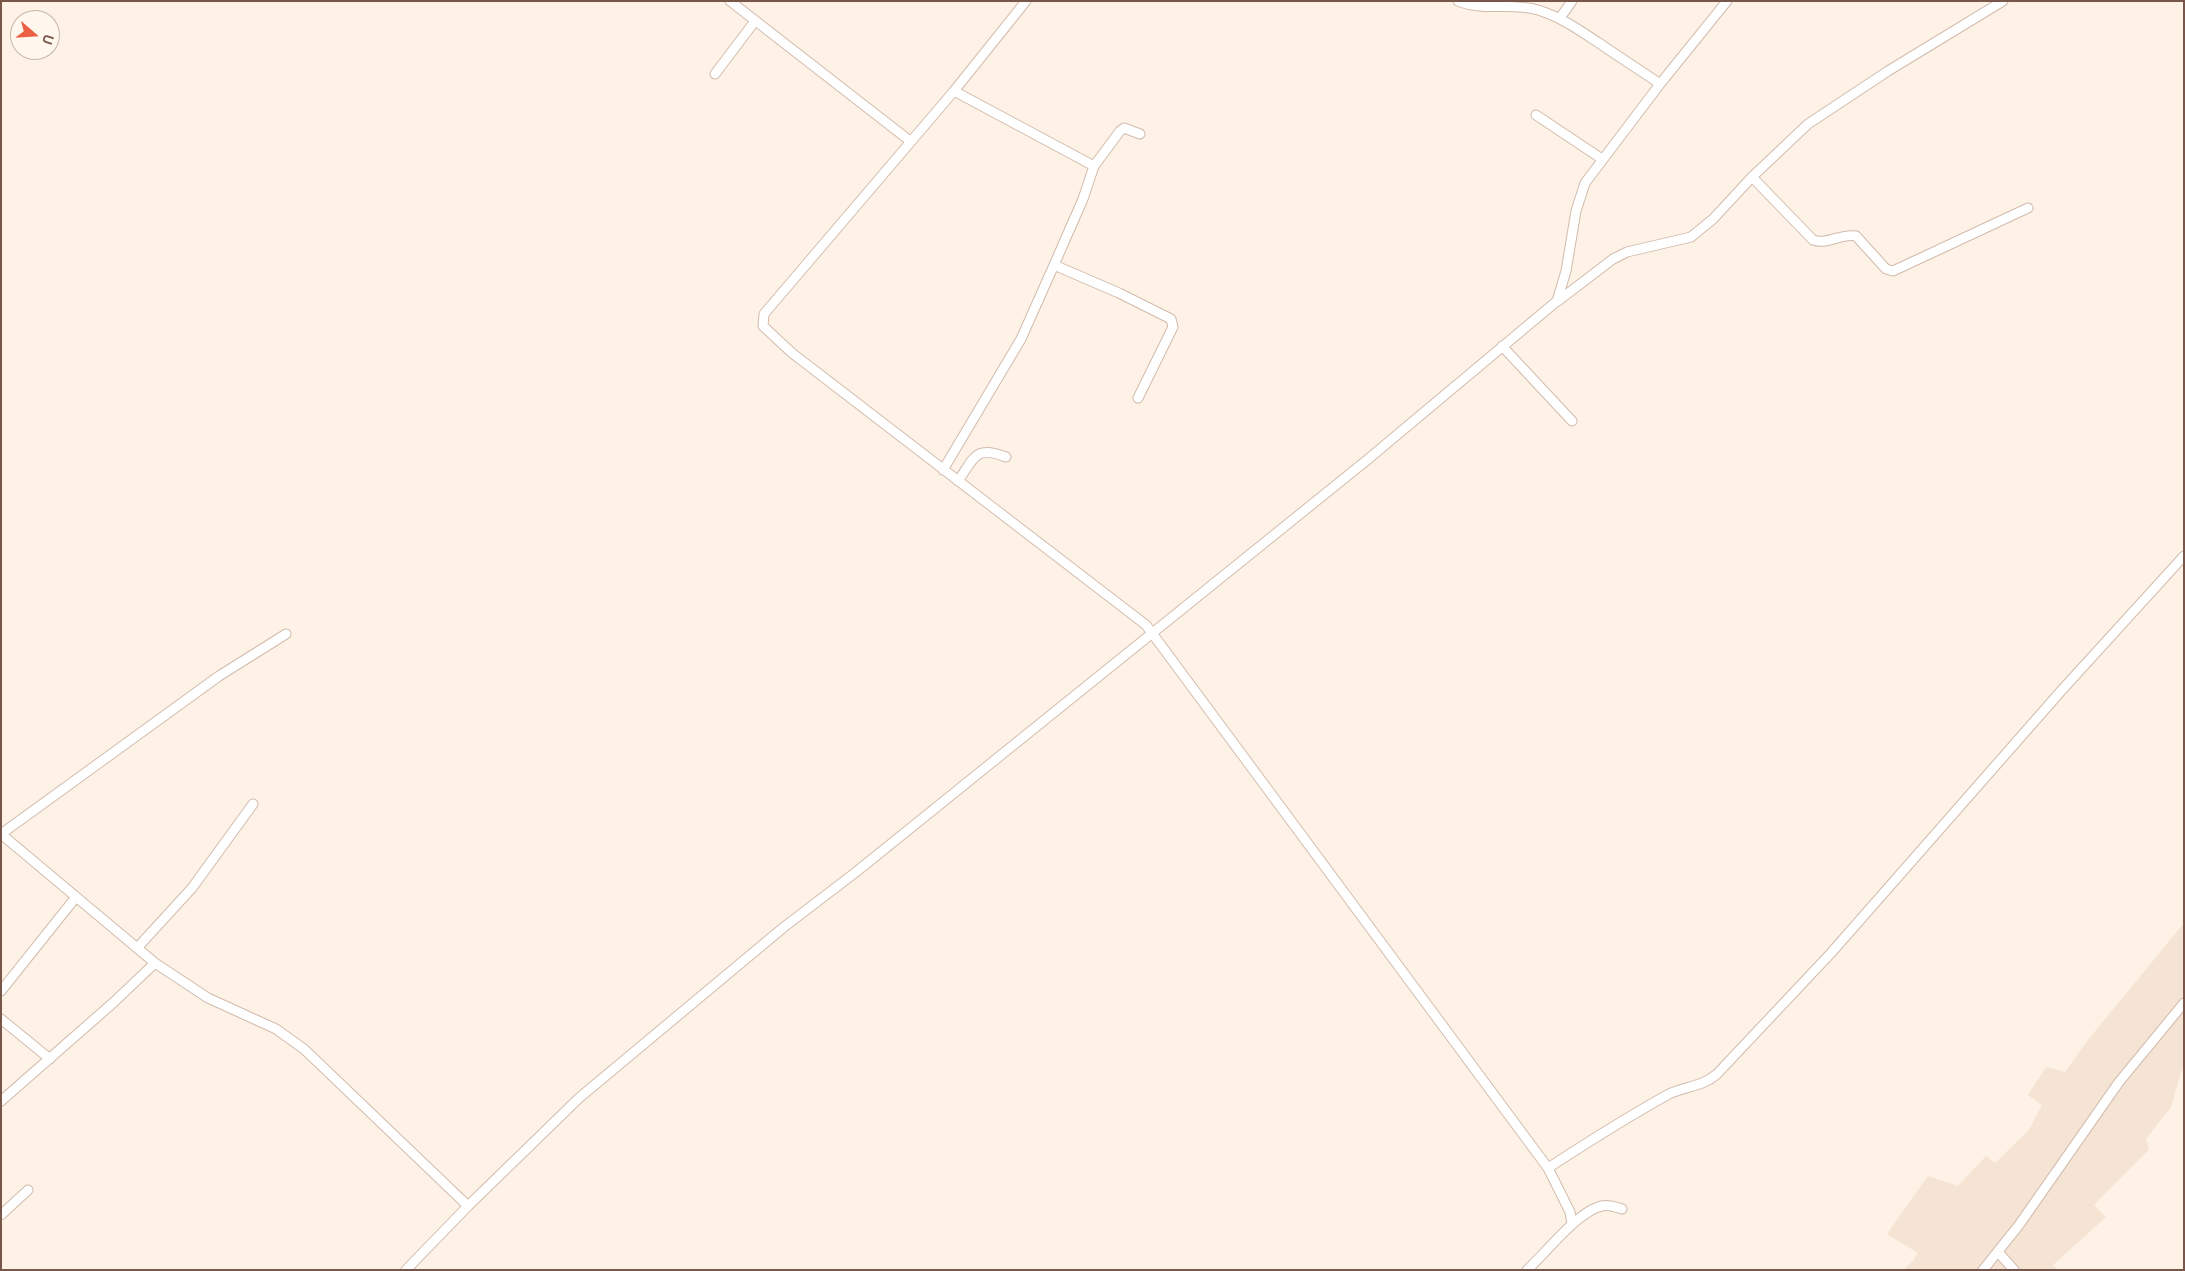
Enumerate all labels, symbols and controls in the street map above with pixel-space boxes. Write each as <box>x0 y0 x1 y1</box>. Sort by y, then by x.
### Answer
north arrow <box>10 10 60 60</box>
text: U <box>38 32 58 47</box>

